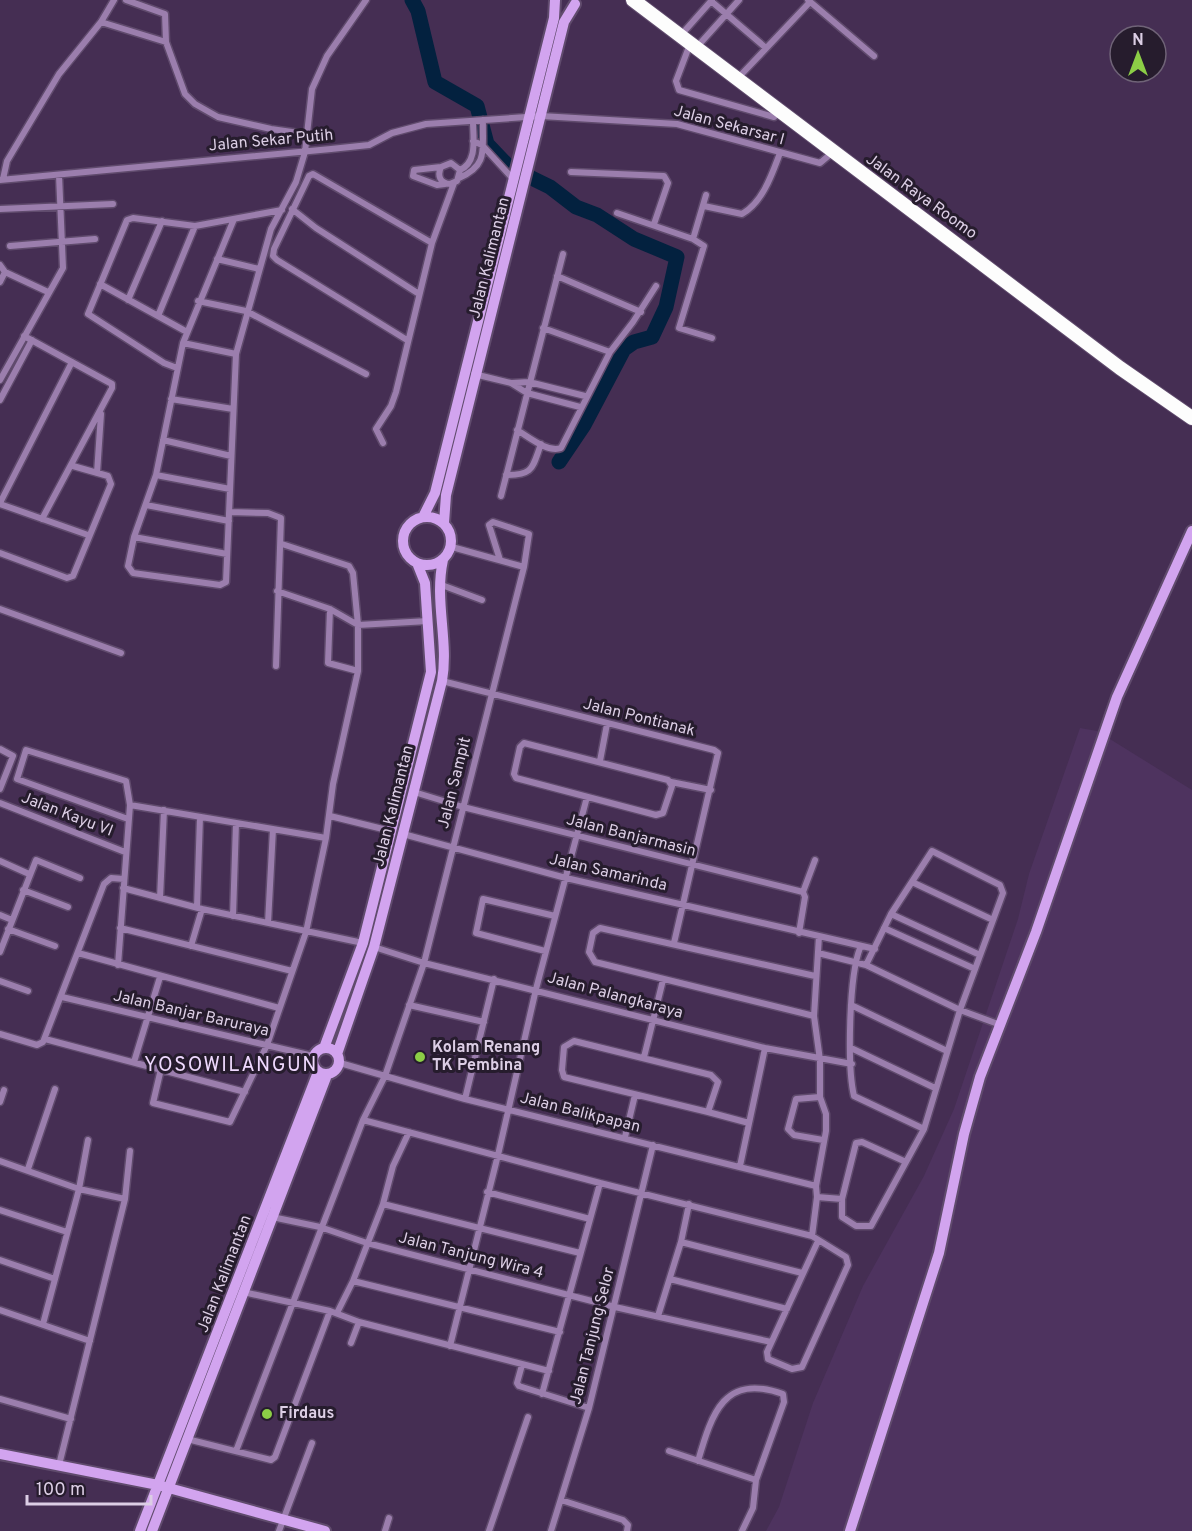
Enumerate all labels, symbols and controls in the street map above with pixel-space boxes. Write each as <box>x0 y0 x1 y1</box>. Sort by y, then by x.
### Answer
north arrow <box>1108 24 1168 84</box>
text: N <box>1132 31 1144 51</box>
street label: Jalan Sekarsar I <box>671 102 787 150</box>
street label: Jalan Sekar Putih <box>208 126 334 156</box>
street label: Jalan Raya Roomo <box>861 150 981 244</box>
street label: Jalan Kalimantan <box>465 195 515 321</box>
street label: Jalan Pontianak <box>581 694 697 742</box>
street label: Jalan Sampit <box>434 735 476 831</box>
street label: Jalan Kalimantan <box>369 743 419 869</box>
street label: Jalan Kayu VI <box>18 788 116 842</box>
street label: Jalan Banjarmasin <box>564 810 698 862</box>
street label: Jalan Samarinda <box>547 850 669 896</box>
street label: Jalan Palangkaraya <box>545 968 685 1024</box>
street label: Jalan Banjar Baruraya <box>111 986 271 1042</box>
place label: Kolam Renang TK Pembina <box>432 1038 540 1076</box>
marker: Kolam Renang TK Pembina <box>413 1050 427 1064</box>
district label: YOSOWILANGUN <box>144 1053 318 1079</box>
street label: Jalan Balikpapan <box>518 1088 642 1138</box>
street label: Jalan Kalimantan <box>193 1212 257 1336</box>
street label: Jalan Tanjung Wira 4 <box>396 1228 546 1284</box>
street label: Jalan Tanjung Selor <box>566 1265 620 1407</box>
place label: Firdaus <box>279 1404 335 1424</box>
marker: Firdaus <box>260 1407 274 1421</box>
scale bar <box>27 1468 152 1506</box>
text: 100 m <box>36 1479 85 1502</box>

